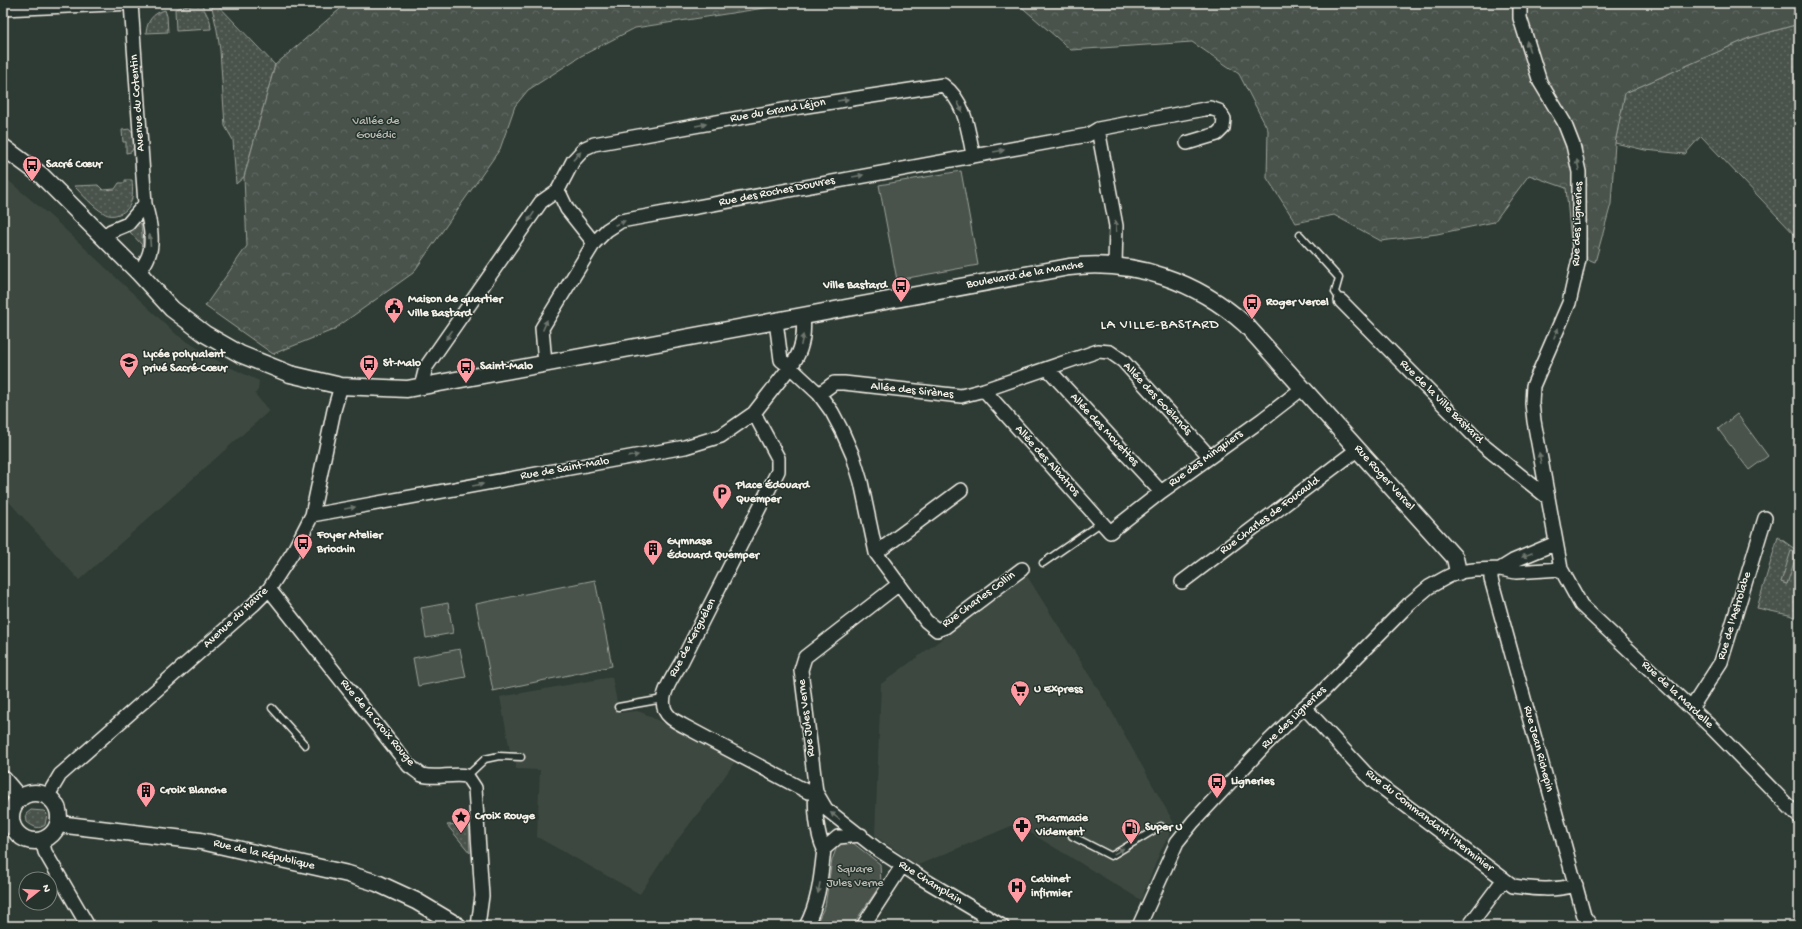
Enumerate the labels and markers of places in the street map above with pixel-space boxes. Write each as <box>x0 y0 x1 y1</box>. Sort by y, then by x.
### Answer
bus stop icon: Sacré Cœur <box>21 154 43 182</box>
place label: Sacré Cœur <box>46 158 104 172</box>
bus stop icon: Ville Bastard <box>890 275 912 303</box>
place label: Ville Bastard <box>822 279 889 293</box>
bus stop icon: Roger Vercel <box>1241 292 1263 320</box>
place label: Maison de quartier Ville Bastard <box>407 293 504 321</box>
public building icon: Maison de quartier Ville Bastard <box>383 296 405 324</box>
place label: Roger Vercel <box>1265 296 1329 310</box>
place label: Lycée polyvalent privé Sacré-Cœur <box>142 348 229 376</box>
school or university icon: Lycée polyvalent privé Sacré-Cœur <box>118 351 140 379</box>
bus stop icon: St-Malo <box>358 353 380 381</box>
bus stop icon: Saint-Malo <box>455 356 477 384</box>
place label: St-Malo <box>383 357 422 371</box>
place label: Saint-Malo <box>480 360 534 374</box>
place label: Place Édouard Quemper <box>735 479 811 507</box>
parking icon: Place Édouard Quemper <box>711 482 733 510</box>
place label: Foyer Atelier Briochin <box>316 529 384 557</box>
bus stop icon: Foyer Atelier Briochin <box>292 532 314 560</box>
place label: Gymnase Édouard Quemper <box>666 535 761 563</box>
building icon: Gymnase Édouard Quemper <box>642 538 664 566</box>
supermarket icon: U Express <box>1009 679 1031 707</box>
place label: U Express <box>1034 683 1083 697</box>
bus stop icon: Ligneries <box>1206 771 1228 799</box>
place label: Ligneries <box>1231 775 1275 789</box>
building icon: Croix Blanche <box>135 780 157 808</box>
place label: Croix Blanche <box>159 784 227 798</box>
place icon: Croix Rouge <box>450 806 472 834</box>
place label: Croix Rouge <box>474 810 536 824</box>
place label: Pharmacie Videment <box>1035 812 1089 840</box>
pharmacy icon: Pharmacie Videment <box>1011 815 1033 843</box>
fuel station icon: Super U <box>1120 817 1142 845</box>
place label: Super U <box>1145 821 1182 835</box>
place label: Cabinet infirmier <box>1030 873 1073 901</box>
hospital icon: Cabinet infirmier <box>1006 876 1028 904</box>

